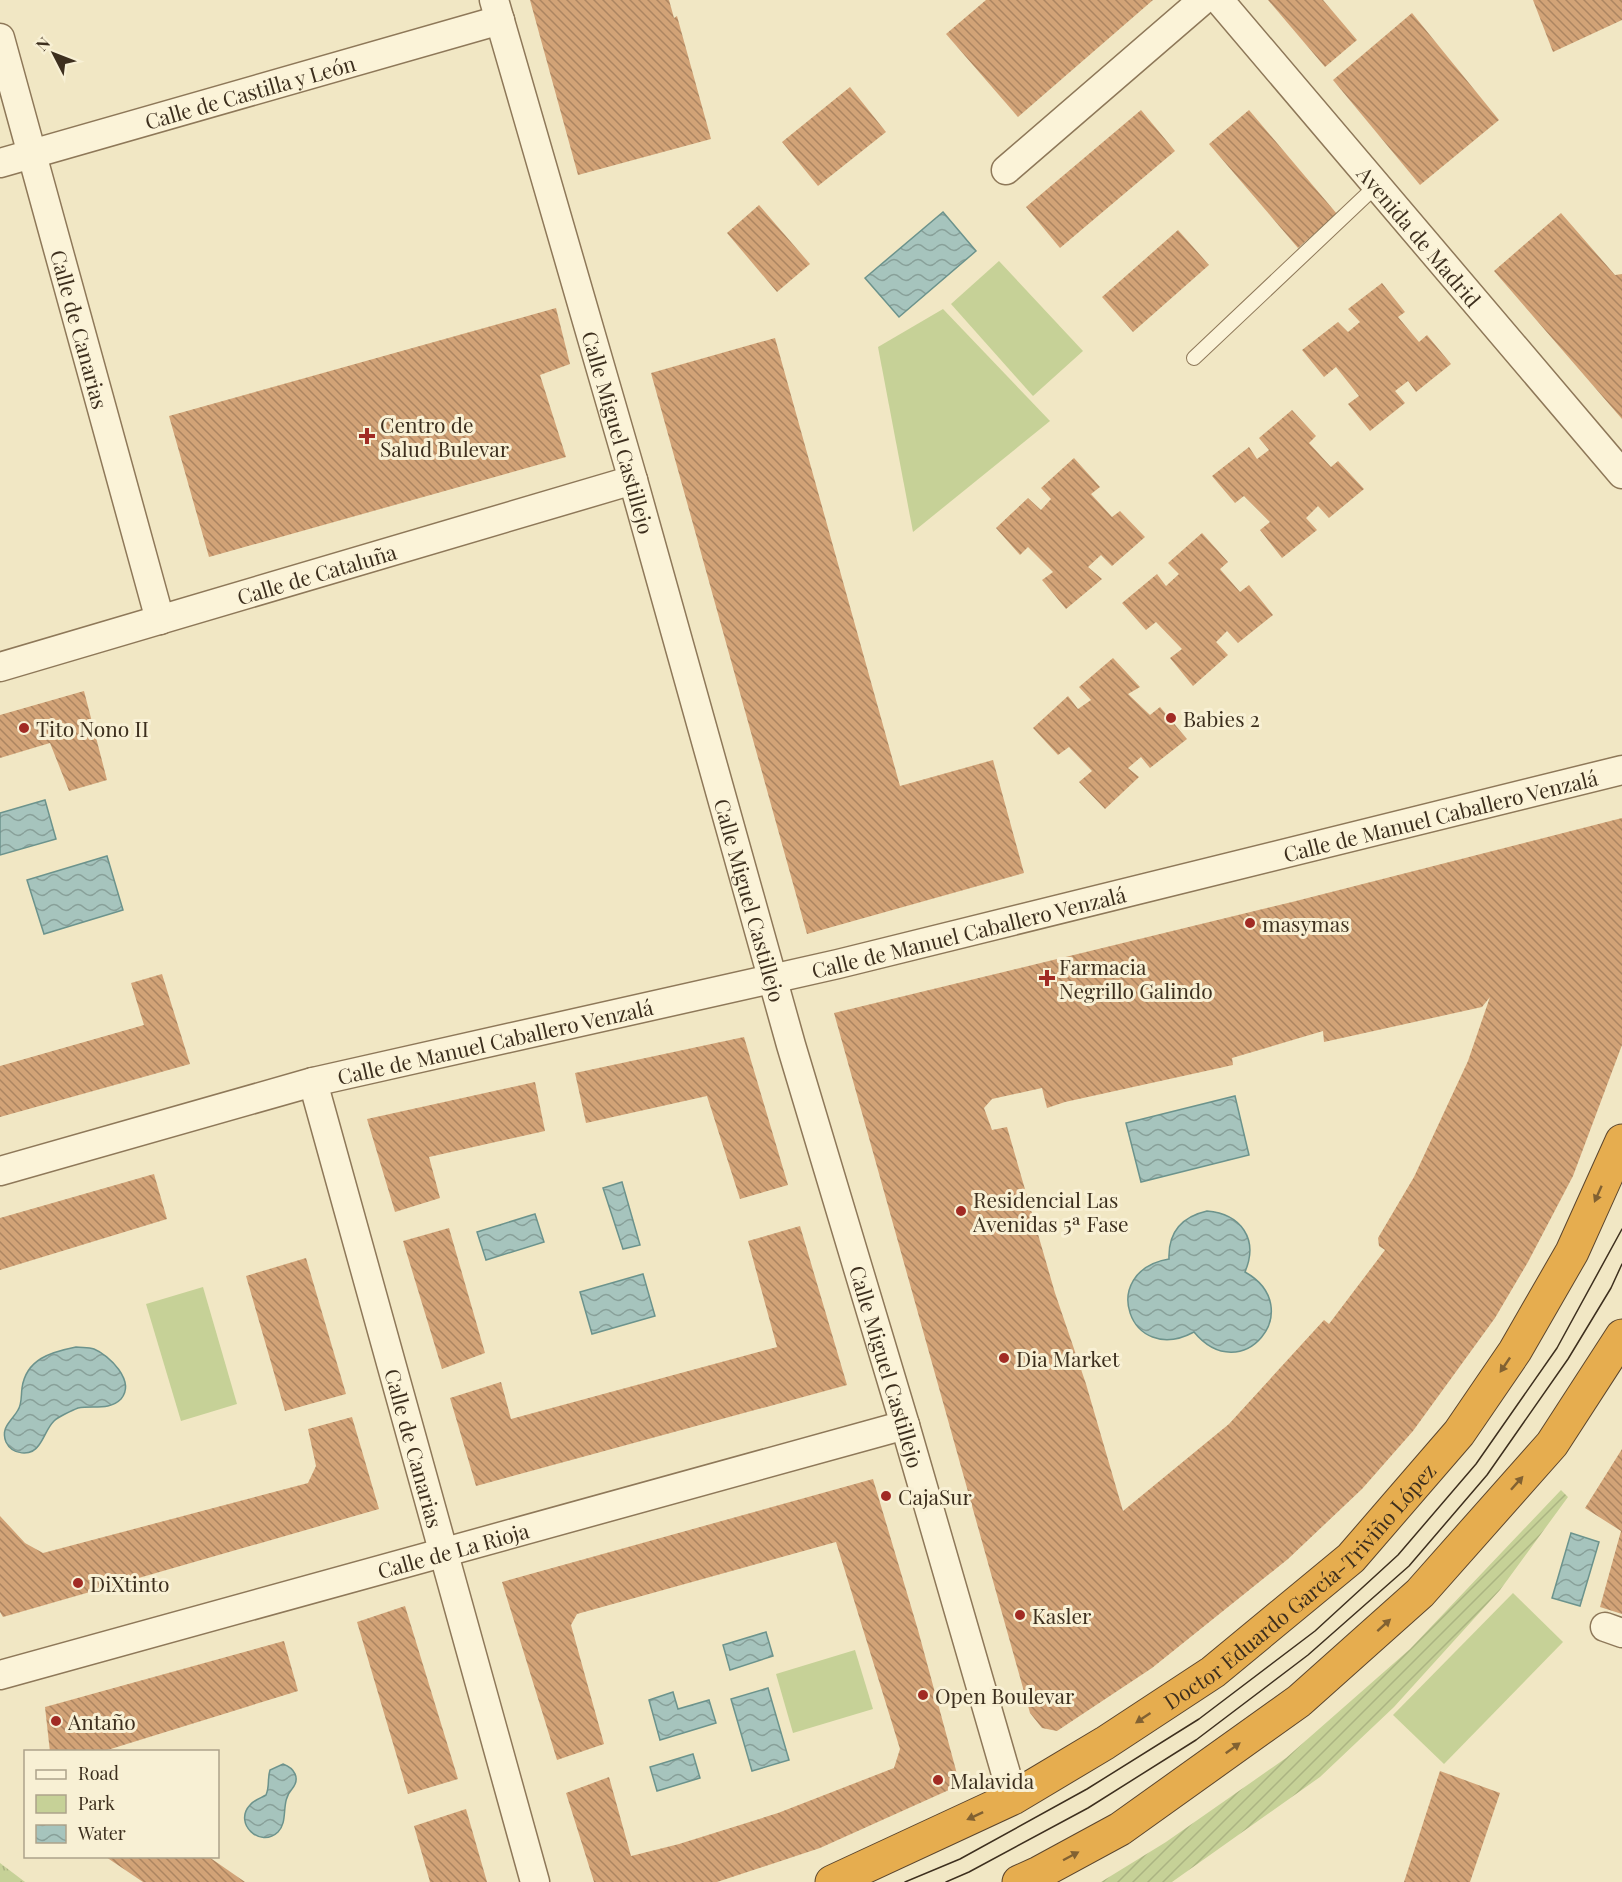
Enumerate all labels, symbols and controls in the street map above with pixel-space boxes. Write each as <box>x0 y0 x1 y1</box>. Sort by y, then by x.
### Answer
north arrow <box>24 24 84 84</box>
text: N <box>31 32 54 55</box>
street label: Calle de Castilla y León <box>141 48 359 135</box>
street label: Avenida de Madrid <box>1351 159 1488 313</box>
street label: Calle de Canarias <box>45 246 115 412</box>
street label: Calle Miguel Castillejo <box>577 328 661 537</box>
place label: Centro de Salud Bulevar <box>380 410 510 462</box>
marker: Centro de Salud Bulevar <box>358 427 376 445</box>
street label: Calle de Cataluña <box>234 537 400 610</box>
place label: Babies 2 <box>1183 704 1260 732</box>
marker: Babies 2 <box>1164 711 1178 725</box>
place label: Tito Nono II <box>36 714 149 742</box>
marker: Tito Nono II <box>17 721 31 735</box>
street label: Calle de Manuel Caballero Venzalá <box>1280 762 1601 867</box>
street label: Calle Miguel Castillejo <box>709 795 792 1005</box>
street label: Calle de Manuel Caballero Venzalá <box>809 879 1129 984</box>
place label: masymas <box>1262 909 1350 937</box>
marker: masymas <box>1243 916 1257 930</box>
place label: Farmacia Negrillo Galindo <box>1059 952 1213 1004</box>
marker: Farmacia Negrillo Galindo <box>1040 971 1054 985</box>
street label: Calle de Manuel Caballero Venzalá <box>335 992 656 1090</box>
place label: Residencial Las Avenidas 5ª Fase <box>972 1185 1129 1237</box>
one-way arrow <box>1593 1186 1603 1204</box>
marker: Residencial Las Avenidas 5ª Fase <box>954 1204 968 1218</box>
street label: Calle Miguel Castillejo <box>844 1262 931 1471</box>
place label: Dia Market <box>1016 1344 1120 1372</box>
marker: Dia Market <box>997 1351 1011 1365</box>
one-way arrow <box>1499 1357 1511 1373</box>
street label: Calle de Canarias <box>379 1365 450 1531</box>
street label: Doctor Eduardo García-Triviño López <box>1158 1457 1441 1715</box>
one-way arrow <box>1510 1475 1524 1490</box>
place label: CajaSur <box>898 1482 973 1510</box>
marker: CajaSur <box>879 1489 893 1503</box>
street label: Calle de La Rioja <box>374 1515 532 1584</box>
place label: DiXtinto <box>90 1569 169 1597</box>
marker: DiXtinto <box>71 1576 85 1590</box>
place label: Kasler <box>1032 1601 1092 1629</box>
marker: Kasler <box>1013 1608 1027 1622</box>
one-way arrow <box>1376 1619 1391 1632</box>
place label: Open Boulevar <box>935 1681 1075 1709</box>
marker: Open Boulevar <box>916 1688 930 1702</box>
place label: Antaño <box>67 1707 136 1735</box>
one-way arrow <box>1135 1712 1151 1723</box>
marker: Antaño <box>49 1714 63 1728</box>
one-way arrow <box>1225 1742 1241 1754</box>
legend <box>24 1750 219 1858</box>
text: Road <box>78 1761 119 1785</box>
place label: Malavida <box>950 1766 1035 1794</box>
marker: Malavida <box>931 1773 945 1787</box>
text: Park <box>78 1791 115 1815</box>
one-way arrow <box>966 1811 983 1820</box>
text: Water <box>77 1821 126 1845</box>
one-way arrow <box>1063 1851 1080 1861</box>

